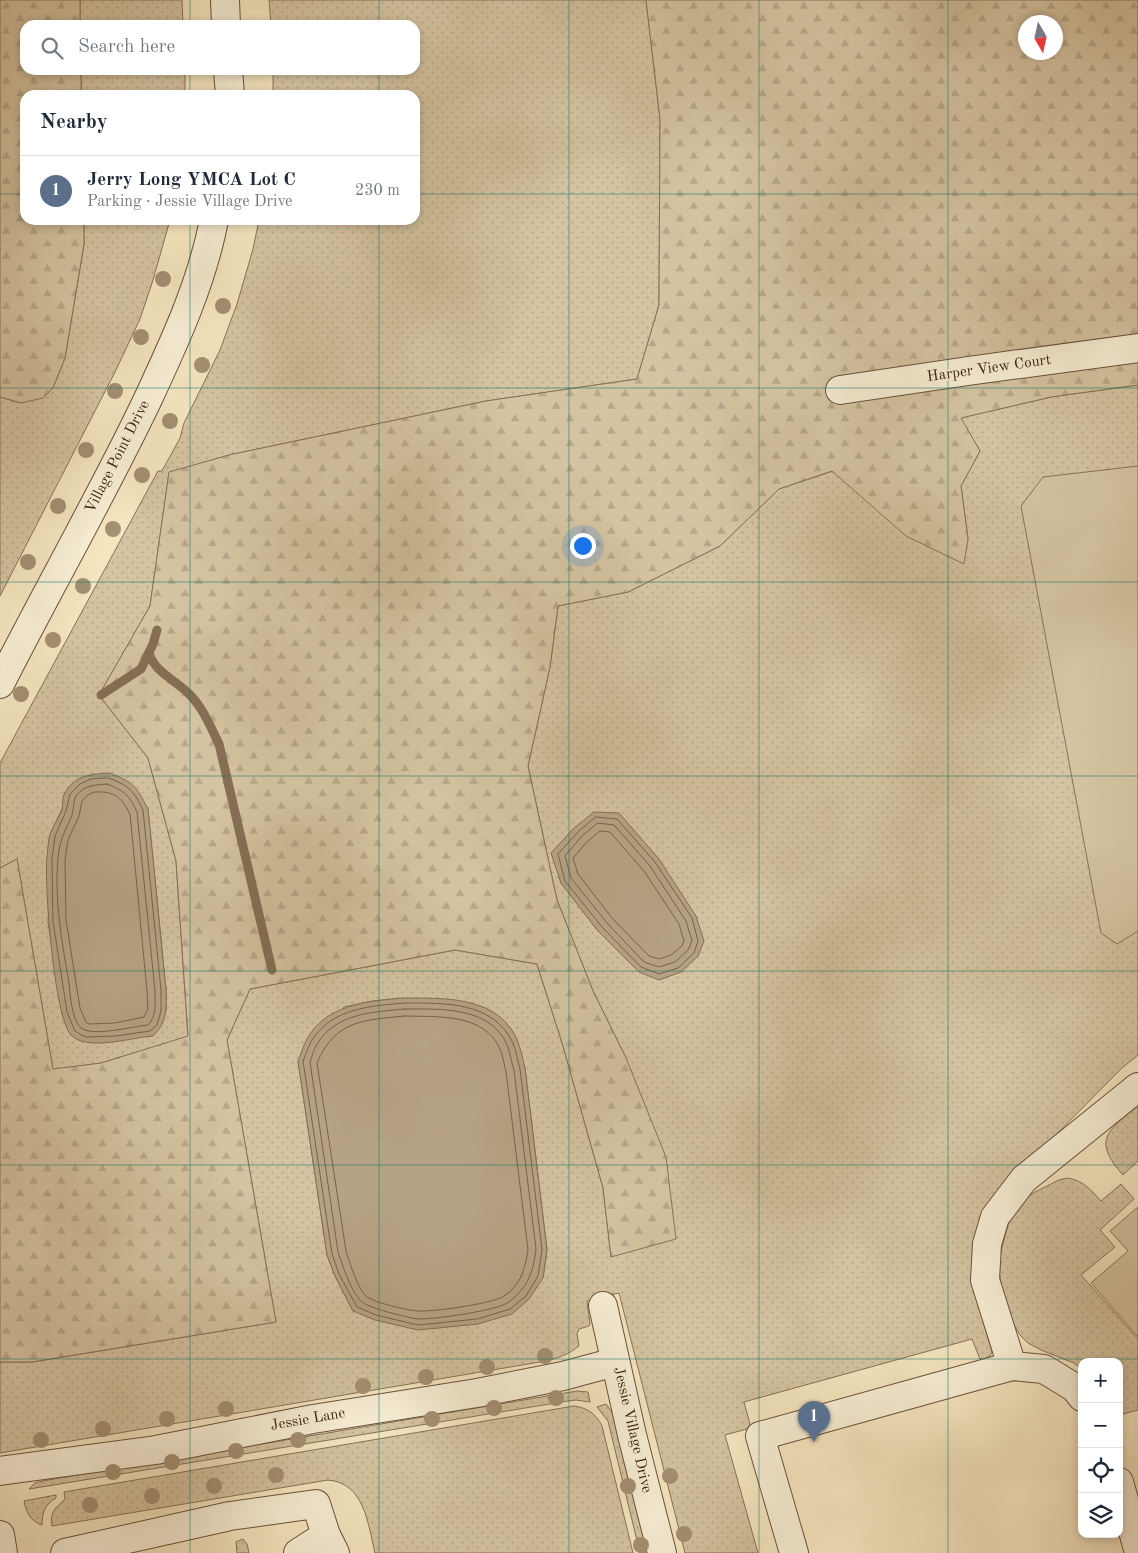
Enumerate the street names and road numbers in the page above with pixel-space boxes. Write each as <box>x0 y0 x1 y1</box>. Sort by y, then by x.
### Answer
street label: Harper View Court <box>926 353 1052 385</box>
street label: Village Point Drive <box>83 398 153 516</box>
street label: Jessie Village Drive <box>610 1366 654 1495</box>
street label: Jessie Lane <box>269 1406 347 1434</box>

